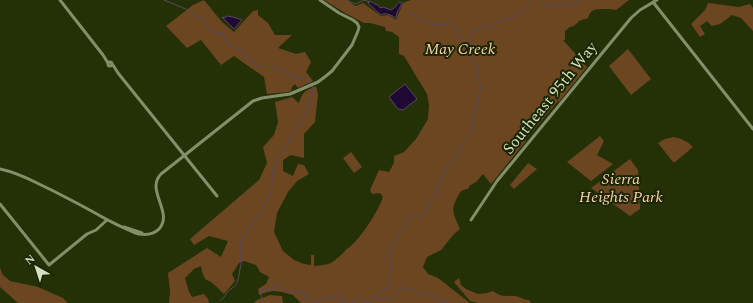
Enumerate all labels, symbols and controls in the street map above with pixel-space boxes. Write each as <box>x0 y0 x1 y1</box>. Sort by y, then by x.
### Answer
street label: Southeast 95th Way <box>497 35 604 160</box>
park label: May Creek <box>425 37 496 61</box>
park label: Sierra Heights Park <box>579 167 664 209</box>
north arrow <box>16 247 56 287</box>
text: N <box>21 250 39 269</box>

